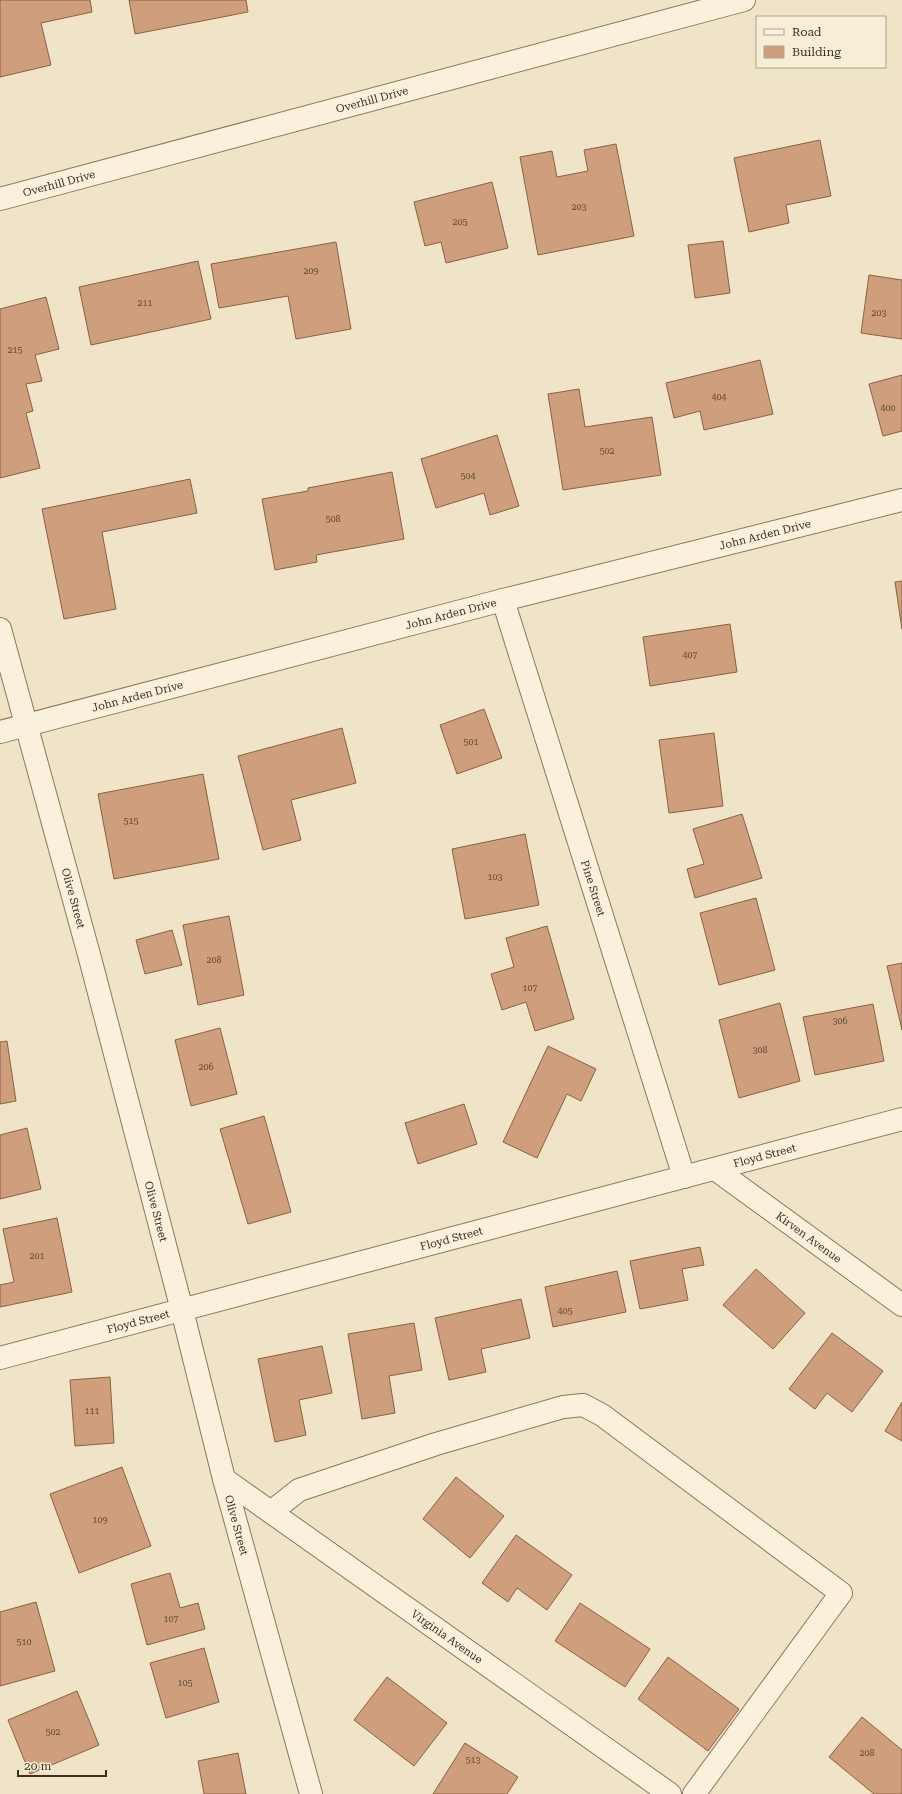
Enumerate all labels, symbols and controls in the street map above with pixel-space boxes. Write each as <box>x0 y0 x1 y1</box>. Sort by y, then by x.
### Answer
legend <box>756 16 886 68</box>
text: Road <box>792 25 822 39</box>
text: Building <box>792 45 841 59</box>
street label: Overhill Drive <box>334 84 410 115</box>
street label: Overhill Drive <box>21 167 97 199</box>
house number: 203 <box>571 202 587 212</box>
house number: 205 <box>452 217 468 227</box>
house number: 209 <box>303 266 319 276</box>
house number: 211 <box>137 298 153 308</box>
house number: 203 <box>871 308 887 318</box>
house number: 215 <box>7 345 23 355</box>
house number: 404 <box>711 392 727 402</box>
house number: 400 <box>880 403 896 413</box>
house number: 502 <box>599 446 615 456</box>
house number: 504 <box>460 471 476 481</box>
house number: 508 <box>325 514 341 524</box>
street label: John Arden Drive <box>718 517 812 552</box>
street label: John Arden Drive <box>404 596 498 632</box>
house number: 407 <box>682 650 698 660</box>
street label: John Arden Drive <box>90 678 184 714</box>
house number: 501 <box>463 737 479 747</box>
house number: 515 <box>123 816 139 826</box>
street label: Pine Street <box>578 858 608 918</box>
street label: Olive Street <box>59 866 88 930</box>
house number: 103 <box>487 872 503 882</box>
house number: 208 <box>206 955 222 965</box>
house number: 107 <box>522 983 538 993</box>
house number: 306 <box>832 1016 848 1026</box>
house number: 308 <box>752 1045 768 1055</box>
house number: 206 <box>198 1062 214 1072</box>
street label: Floyd Street <box>732 1141 797 1170</box>
street label: Olive Street <box>142 1180 170 1243</box>
street label: Kirven Avenue <box>774 1209 844 1265</box>
street label: Floyd Street <box>419 1224 484 1253</box>
house number: 201 <box>29 1251 45 1261</box>
house number: 405 <box>557 1306 573 1316</box>
street label: Floyd Street <box>105 1307 171 1336</box>
house number: 111 <box>84 1406 100 1416</box>
street label: Olive Street <box>222 1493 251 1557</box>
house number: 109 <box>92 1515 108 1525</box>
street label: Virginia Avenue <box>409 1607 485 1666</box>
house number: 107 <box>163 1614 179 1624</box>
house number: 510 <box>16 1637 32 1647</box>
house number: 105 <box>177 1678 193 1688</box>
house number: 502 <box>45 1727 61 1737</box>
house number: 208 <box>859 1748 875 1758</box>
scale bar <box>18 1752 106 1778</box>
house number: 513 <box>465 1755 481 1765</box>
text: 20 m <box>24 1759 51 1773</box>

